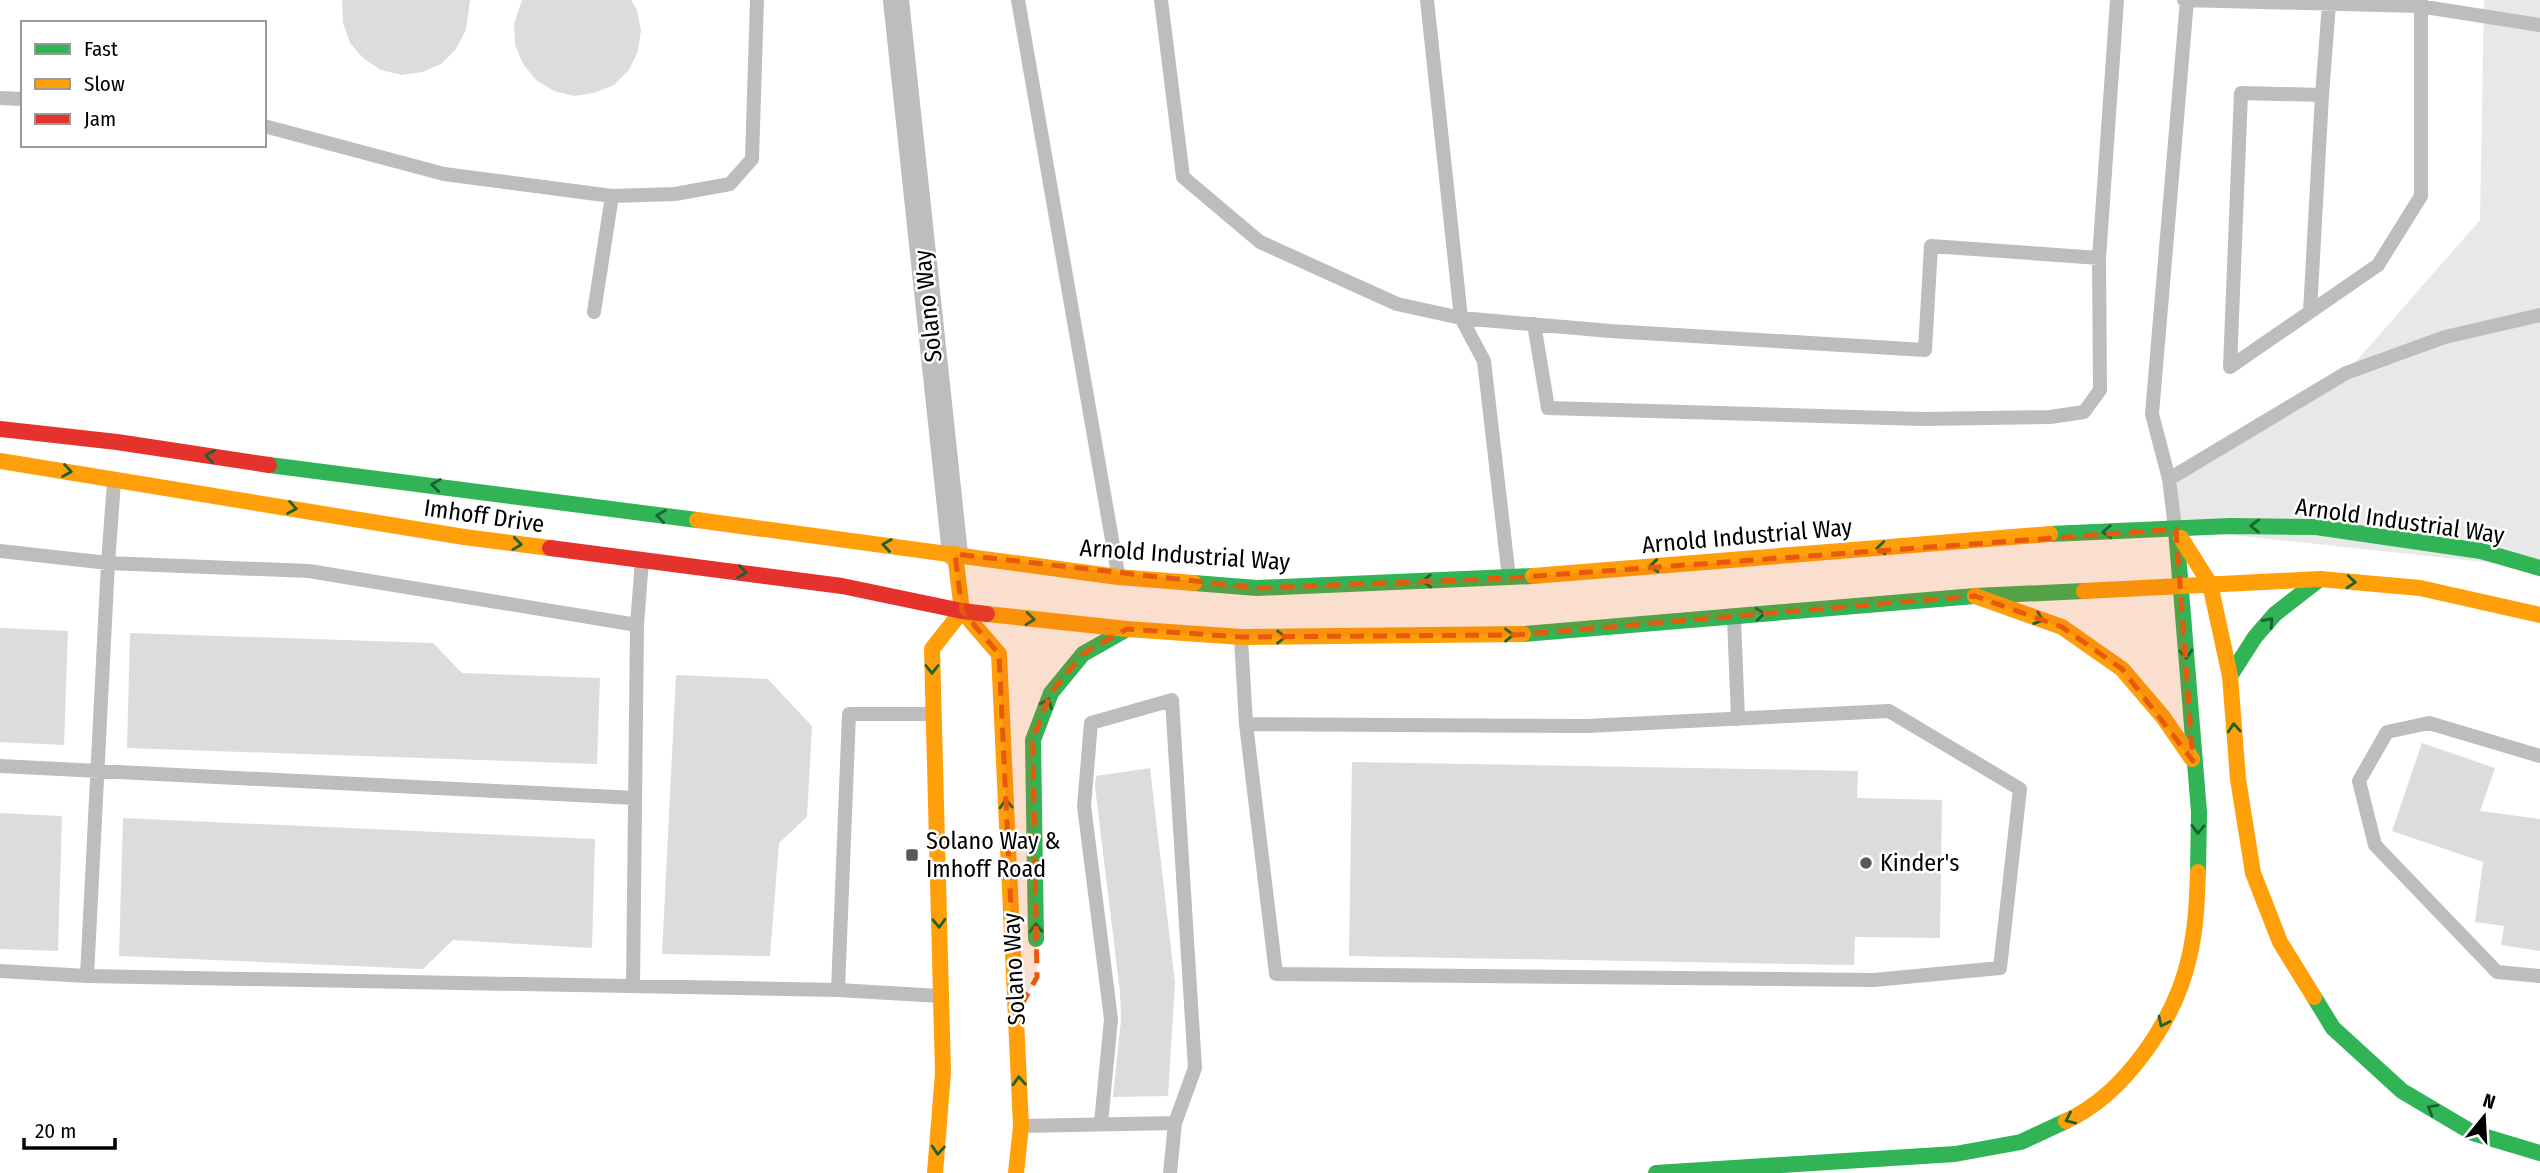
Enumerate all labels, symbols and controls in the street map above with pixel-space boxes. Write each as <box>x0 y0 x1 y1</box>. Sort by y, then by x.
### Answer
legend <box>21 21 266 147</box>
text: Fast <box>84 36 118 62</box>
text: Slow <box>84 71 125 97</box>
text: Jam <box>84 106 116 132</box>
street label: Solano Way <box>908 248 948 364</box>
one-way arrow <box>205 449 216 464</box>
one-way arrow <box>62 463 73 478</box>
one-way arrow <box>430 478 442 493</box>
street label: Arnold Industrial Way <box>2294 492 2507 550</box>
street label: Imhoff Drive <box>422 494 546 538</box>
one-way arrow <box>286 500 298 515</box>
one-way arrow <box>656 508 667 523</box>
street label: Arnold Industrial Way <box>1641 513 1853 559</box>
one-way arrow <box>2250 519 2261 534</box>
one-way arrow <box>2102 525 2113 540</box>
street label: Arnold Industrial Way <box>1079 534 1291 576</box>
one-way arrow <box>511 536 522 551</box>
one-way arrow <box>881 538 893 553</box>
one-way arrow <box>1875 540 1886 555</box>
one-way arrow <box>1648 558 1659 573</box>
one-way arrow <box>736 565 748 580</box>
one-way arrow <box>1421 574 1432 589</box>
one-way arrow <box>2346 574 2357 589</box>
one-way arrow <box>1755 607 1766 622</box>
one-way arrow <box>1025 611 1036 626</box>
one-way arrow <box>2033 611 2045 625</box>
one-way arrow <box>2260 617 2273 630</box>
one-way arrow <box>1504 627 1515 643</box>
one-way arrow <box>1276 629 1287 644</box>
one-way arrow <box>2178 649 2193 660</box>
one-way arrow <box>924 664 940 674</box>
one-way arrow <box>1039 698 1053 710</box>
one-way arrow <box>2227 722 2242 733</box>
one-way arrow <box>998 799 1013 810</box>
one-way arrow <box>2191 823 2206 834</box>
place label: Solano Way & Imhoff Road <box>926 827 1060 883</box>
marker: Solano Way & Imhoff Road <box>904 847 920 863</box>
place label: Kinder's <box>1880 849 1959 877</box>
marker: Kinder's <box>1858 855 1874 871</box>
street label: Solano Way <box>997 912 1031 1026</box>
one-way arrow <box>931 917 946 928</box>
one-way arrow <box>1028 922 1044 933</box>
one-way arrow <box>2158 1015 2172 1027</box>
one-way arrow <box>1011 1075 1026 1086</box>
north arrow <box>2449 1082 2519 1152</box>
text: N <box>2480 1089 2498 1114</box>
one-way arrow <box>2427 1104 2440 1117</box>
scale bar <box>24 1106 116 1150</box>
one-way arrow <box>2065 1111 2077 1125</box>
text: 20 m <box>35 1118 76 1144</box>
one-way arrow <box>931 1145 946 1156</box>

